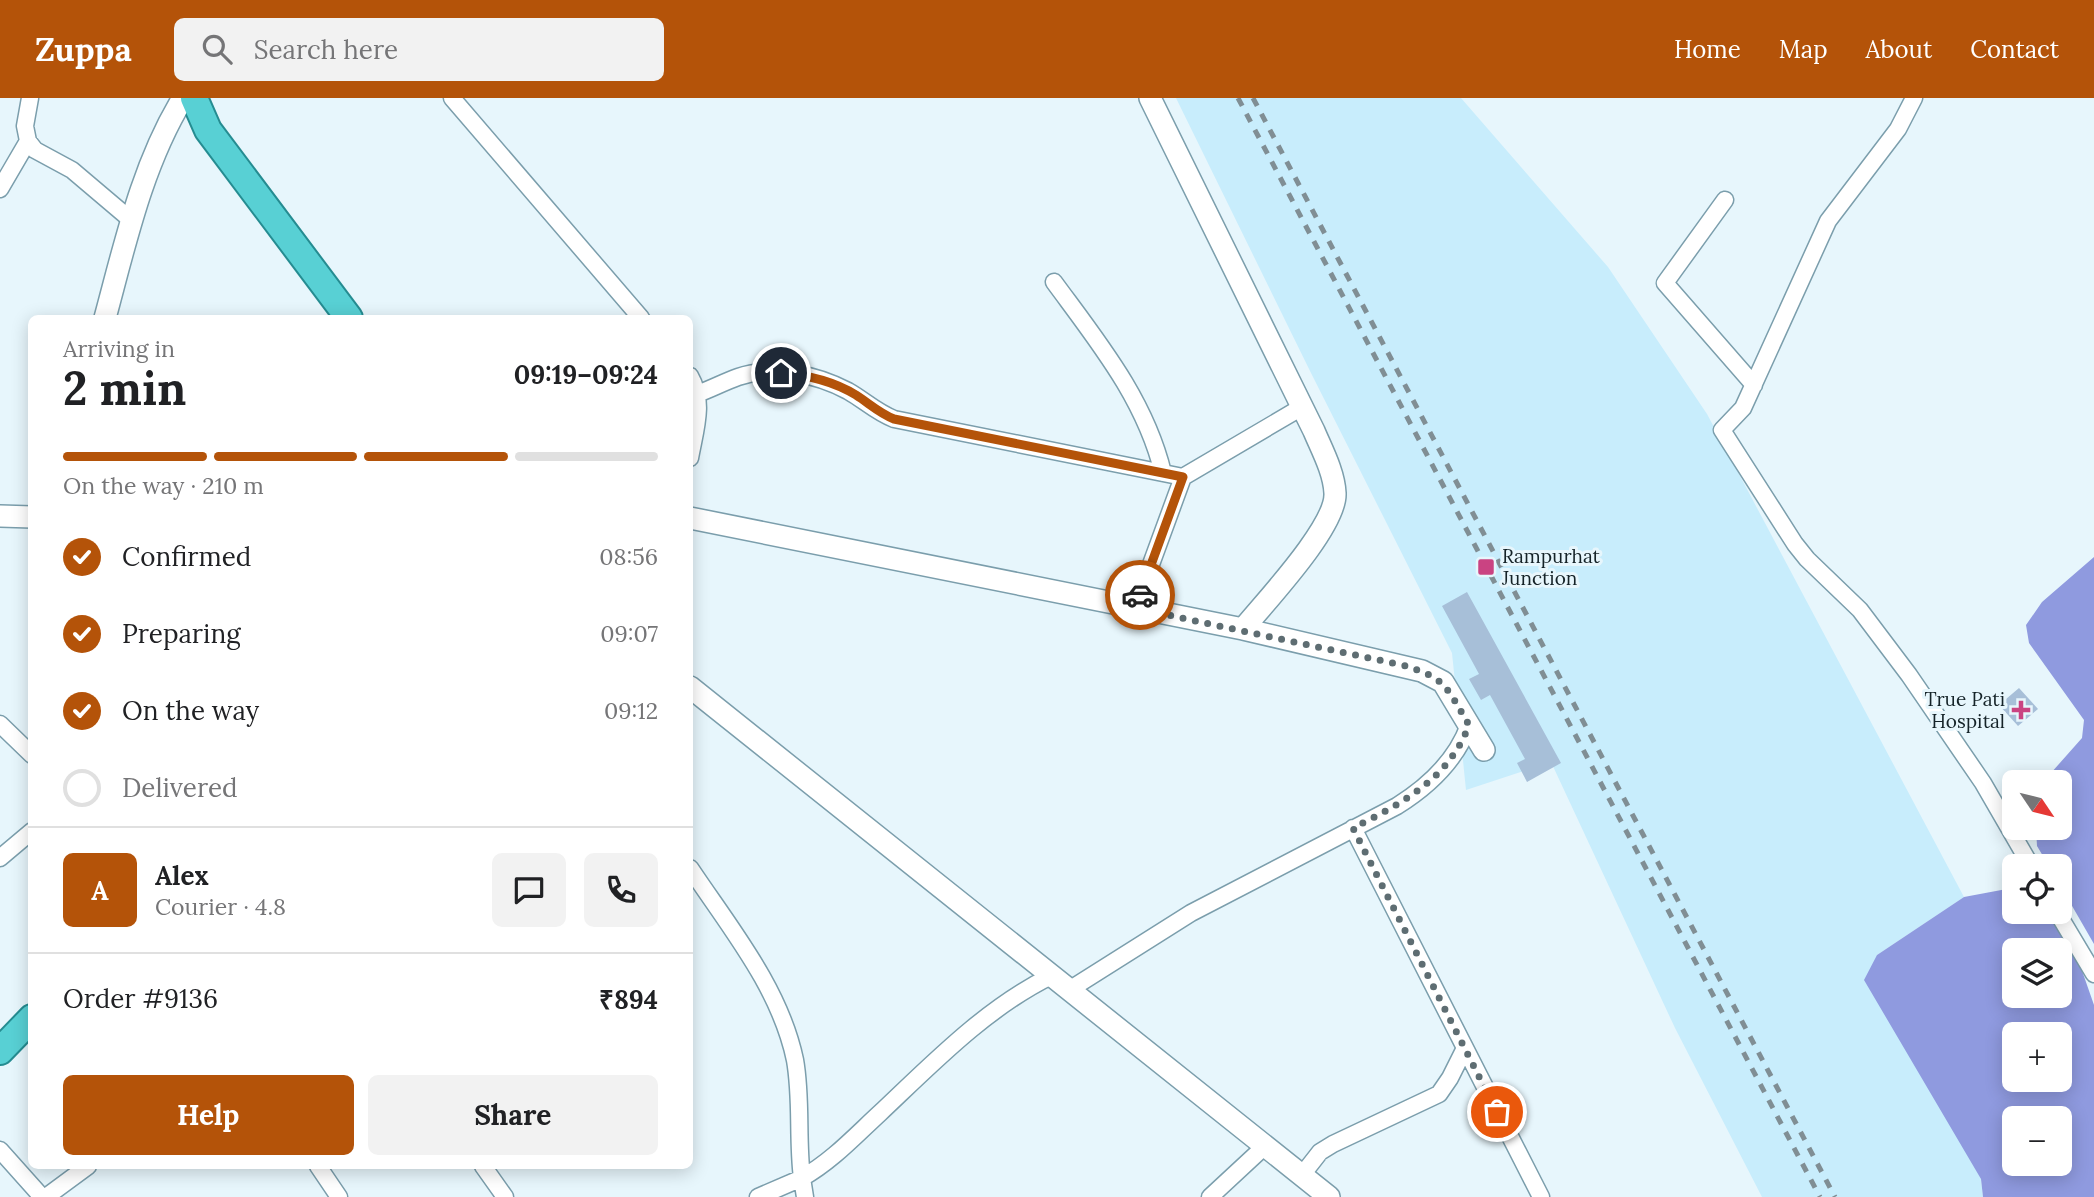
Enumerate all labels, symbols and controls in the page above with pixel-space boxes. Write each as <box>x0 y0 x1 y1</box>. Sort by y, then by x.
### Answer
search box <box>174 18 664 81</box>
text: Zuppa <box>35 28 132 70</box>
icon: search <box>198 30 236 68</box>
text: Search here <box>254 33 398 66</box>
text: Home <box>1674 34 1741 65</box>
text: Map <box>1779 34 1828 65</box>
text: About <box>1866 34 1932 65</box>
text: Contact <box>1970 34 2059 65</box>
text: Arriving in <box>63 334 175 363</box>
pin <box>751 343 811 403</box>
icon: home <box>762 354 800 392</box>
text: 09:19–09:24 <box>514 358 658 391</box>
text: 2 min <box>63 359 186 418</box>
text: On the way · 210 m <box>63 471 264 500</box>
icon: check <box>63 538 101 576</box>
text: Confirmed <box>122 540 251 573</box>
text: 08:56 <box>599 542 658 571</box>
place label: Rampurhat Junction <box>1501 544 1601 590</box>
marker: Rampurhat Junction <box>1476 557 1496 577</box>
courier <box>1105 560 1175 630</box>
icon: car <box>1121 576 1159 614</box>
icon: check <box>63 615 101 653</box>
text: Preparing <box>122 617 241 650</box>
text: 09:07 <box>600 619 658 648</box>
place label: True Pati Hospital <box>1925 687 2005 733</box>
icon: check <box>63 692 101 730</box>
text: On the way <box>122 694 259 727</box>
text: 09:12 <box>604 696 658 725</box>
marker: True Pati Hospital <box>2011 700 2031 720</box>
north arrow <box>2002 770 2072 840</box>
map controls <box>2002 770 2072 1176</box>
text: Delivered <box>122 771 238 804</box>
button: chat <box>492 853 566 927</box>
button: phone <box>584 853 658 927</box>
button: locate <box>2002 854 2072 924</box>
text: Alex <box>155 859 209 892</box>
text: A <box>91 874 109 907</box>
text: Courier · 4.8 <box>155 892 286 921</box>
button: layers <box>2002 938 2072 1008</box>
text: Order #9136 <box>63 982 218 1015</box>
text: ₹894 <box>599 983 658 1016</box>
button: + <box>2002 1022 2072 1092</box>
button: Help <box>63 1075 354 1155</box>
button: Share <box>368 1075 658 1155</box>
pin <box>1467 1082 1527 1142</box>
icon: bag <box>1478 1093 1516 1131</box>
button: − <box>2002 1106 2072 1176</box>

